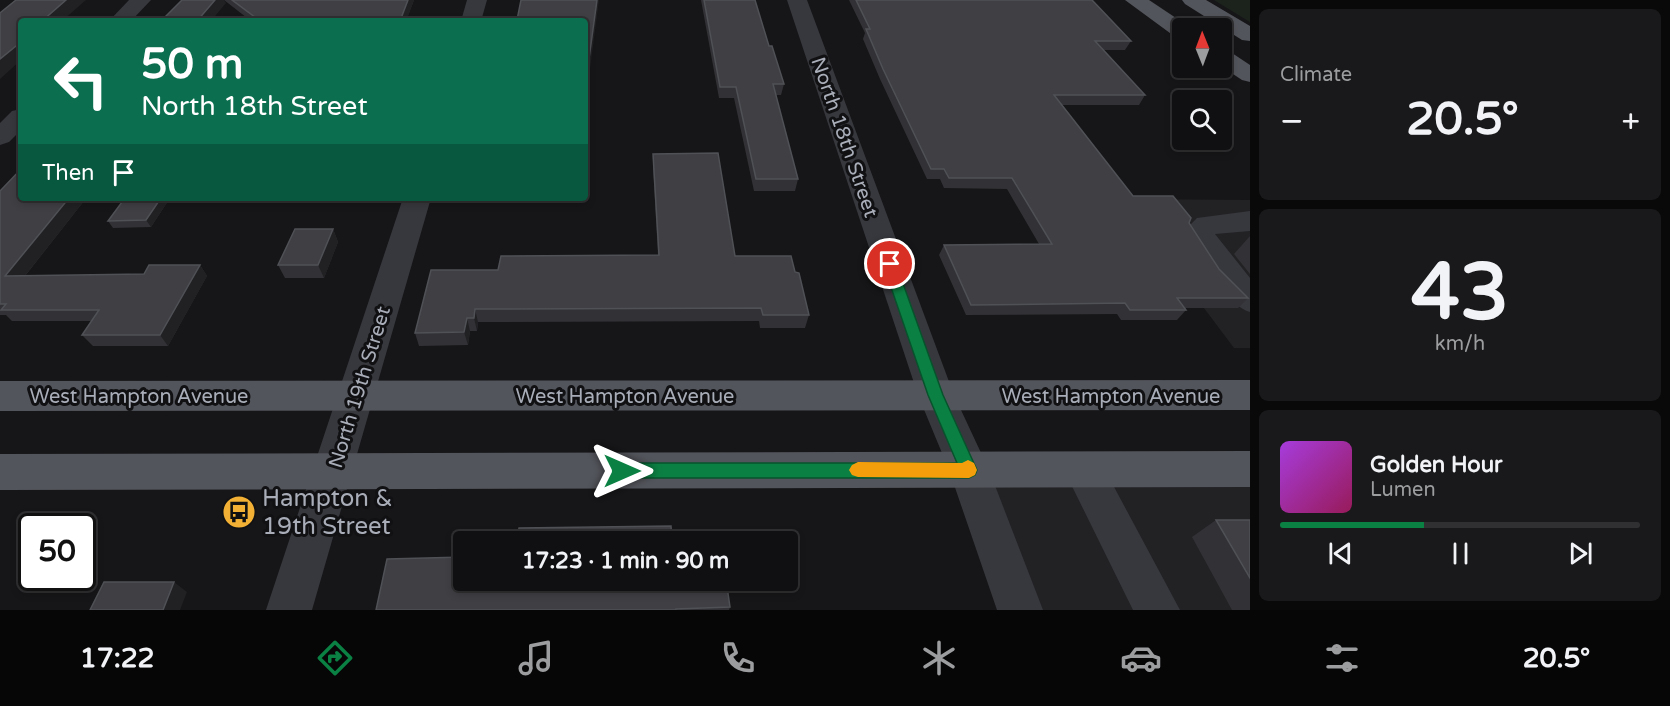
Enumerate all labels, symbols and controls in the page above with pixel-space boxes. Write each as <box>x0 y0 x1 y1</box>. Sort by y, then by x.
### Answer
north arrow <box>1172 18 1232 78</box>
map controls <box>1172 18 1232 150</box>
text: 50 m <box>141 39 243 90</box>
icon: left <box>42 42 120 120</box>
street label: North 18th Street <box>805 54 883 221</box>
text: Climate <box>1280 63 1352 87</box>
text: North 18th Street <box>141 90 368 123</box>
button: search <box>1172 90 1232 150</box>
text: 20.5° <box>1406 93 1519 147</box>
text: − <box>1280 102 1304 141</box>
text: + <box>1621 102 1640 141</box>
icon: arrive <box>107 156 140 189</box>
text: Then <box>42 160 95 186</box>
pin <box>864 238 915 289</box>
text: 43 <box>1411 246 1509 340</box>
icon: arrive <box>873 247 906 280</box>
street label: North 19th Street <box>324 303 396 471</box>
text: km/h <box>1435 332 1485 356</box>
street label: West Hampton Avenue <box>30 385 248 409</box>
street label: West Hampton Avenue <box>516 385 734 409</box>
street label: West Hampton Avenue <box>1002 385 1220 409</box>
position arrow <box>590 439 654 503</box>
text: Golden Hour <box>1370 452 1502 478</box>
text: Lumen <box>1370 478 1436 502</box>
place label: Hampton & 19th Street <box>262 484 393 541</box>
bus stop icon: Hampton & 19th Street <box>221 494 257 530</box>
speed limit sign: 50 <box>18 513 96 591</box>
icon: previous <box>1324 537 1357 570</box>
icon: pause <box>1444 537 1477 570</box>
icon: next <box>1564 537 1597 570</box>
text: 17:23 · 1 min · 90 m <box>522 548 729 574</box>
icon: directions <box>314 637 356 679</box>
icon: music <box>515 637 557 679</box>
icon: phone <box>717 637 759 679</box>
icon: climate <box>918 637 960 679</box>
icon: car <box>1120 637 1162 679</box>
icon: filters <box>1321 637 1363 679</box>
text: 17:22 <box>80 642 155 675</box>
text: 20.5° <box>1523 642 1590 675</box>

